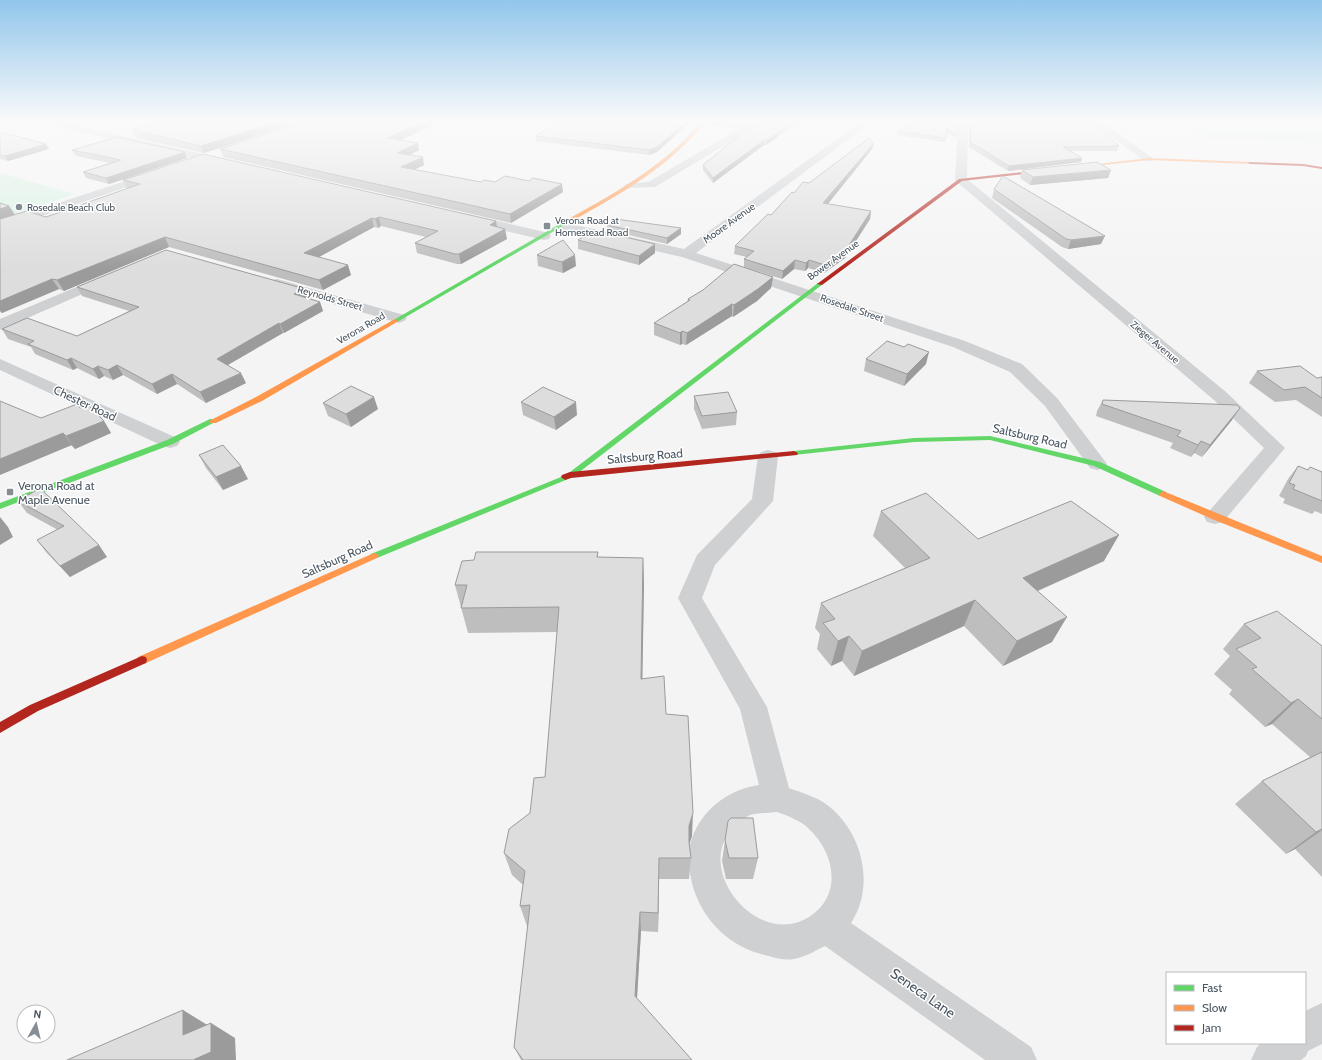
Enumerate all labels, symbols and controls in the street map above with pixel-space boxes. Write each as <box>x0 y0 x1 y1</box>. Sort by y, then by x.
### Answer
street label: Moore Avenue <box>700 200 758 246</box>
place label: Rosedale Beach Club <box>27 201 115 214</box>
marker: Rosedale Beach Club <box>14 202 24 212</box>
place label: Verona Road at Homestead Road <box>555 214 628 239</box>
marker: Verona Road at Homestead Road <box>542 221 552 231</box>
street label: Bower Avenue <box>805 237 861 283</box>
street label: Reynolds Street <box>296 283 365 314</box>
street label: Rosedale Street <box>819 291 886 325</box>
street label: Verona Road <box>335 309 387 347</box>
street label: Zieger Avenue <box>1128 318 1182 366</box>
street label: Chester Road <box>51 382 119 424</box>
street label: Saltsburg Road <box>991 420 1069 452</box>
street label: Saltsburg Road <box>607 445 683 467</box>
place label: Verona Road at Maple Avenue <box>18 478 95 507</box>
marker: Verona Road at Maple Avenue <box>5 487 15 497</box>
street label: Saltsburg Road <box>299 537 375 581</box>
street label: Seneca Lane <box>887 964 959 1022</box>
legend <box>1166 972 1306 1044</box>
text: Fast <box>1202 980 1222 995</box>
text: Slow <box>1202 1000 1227 1015</box>
north arrow <box>16 1004 56 1044</box>
text: N <box>33 1007 42 1022</box>
text: Jam <box>1201 1020 1221 1035</box>

